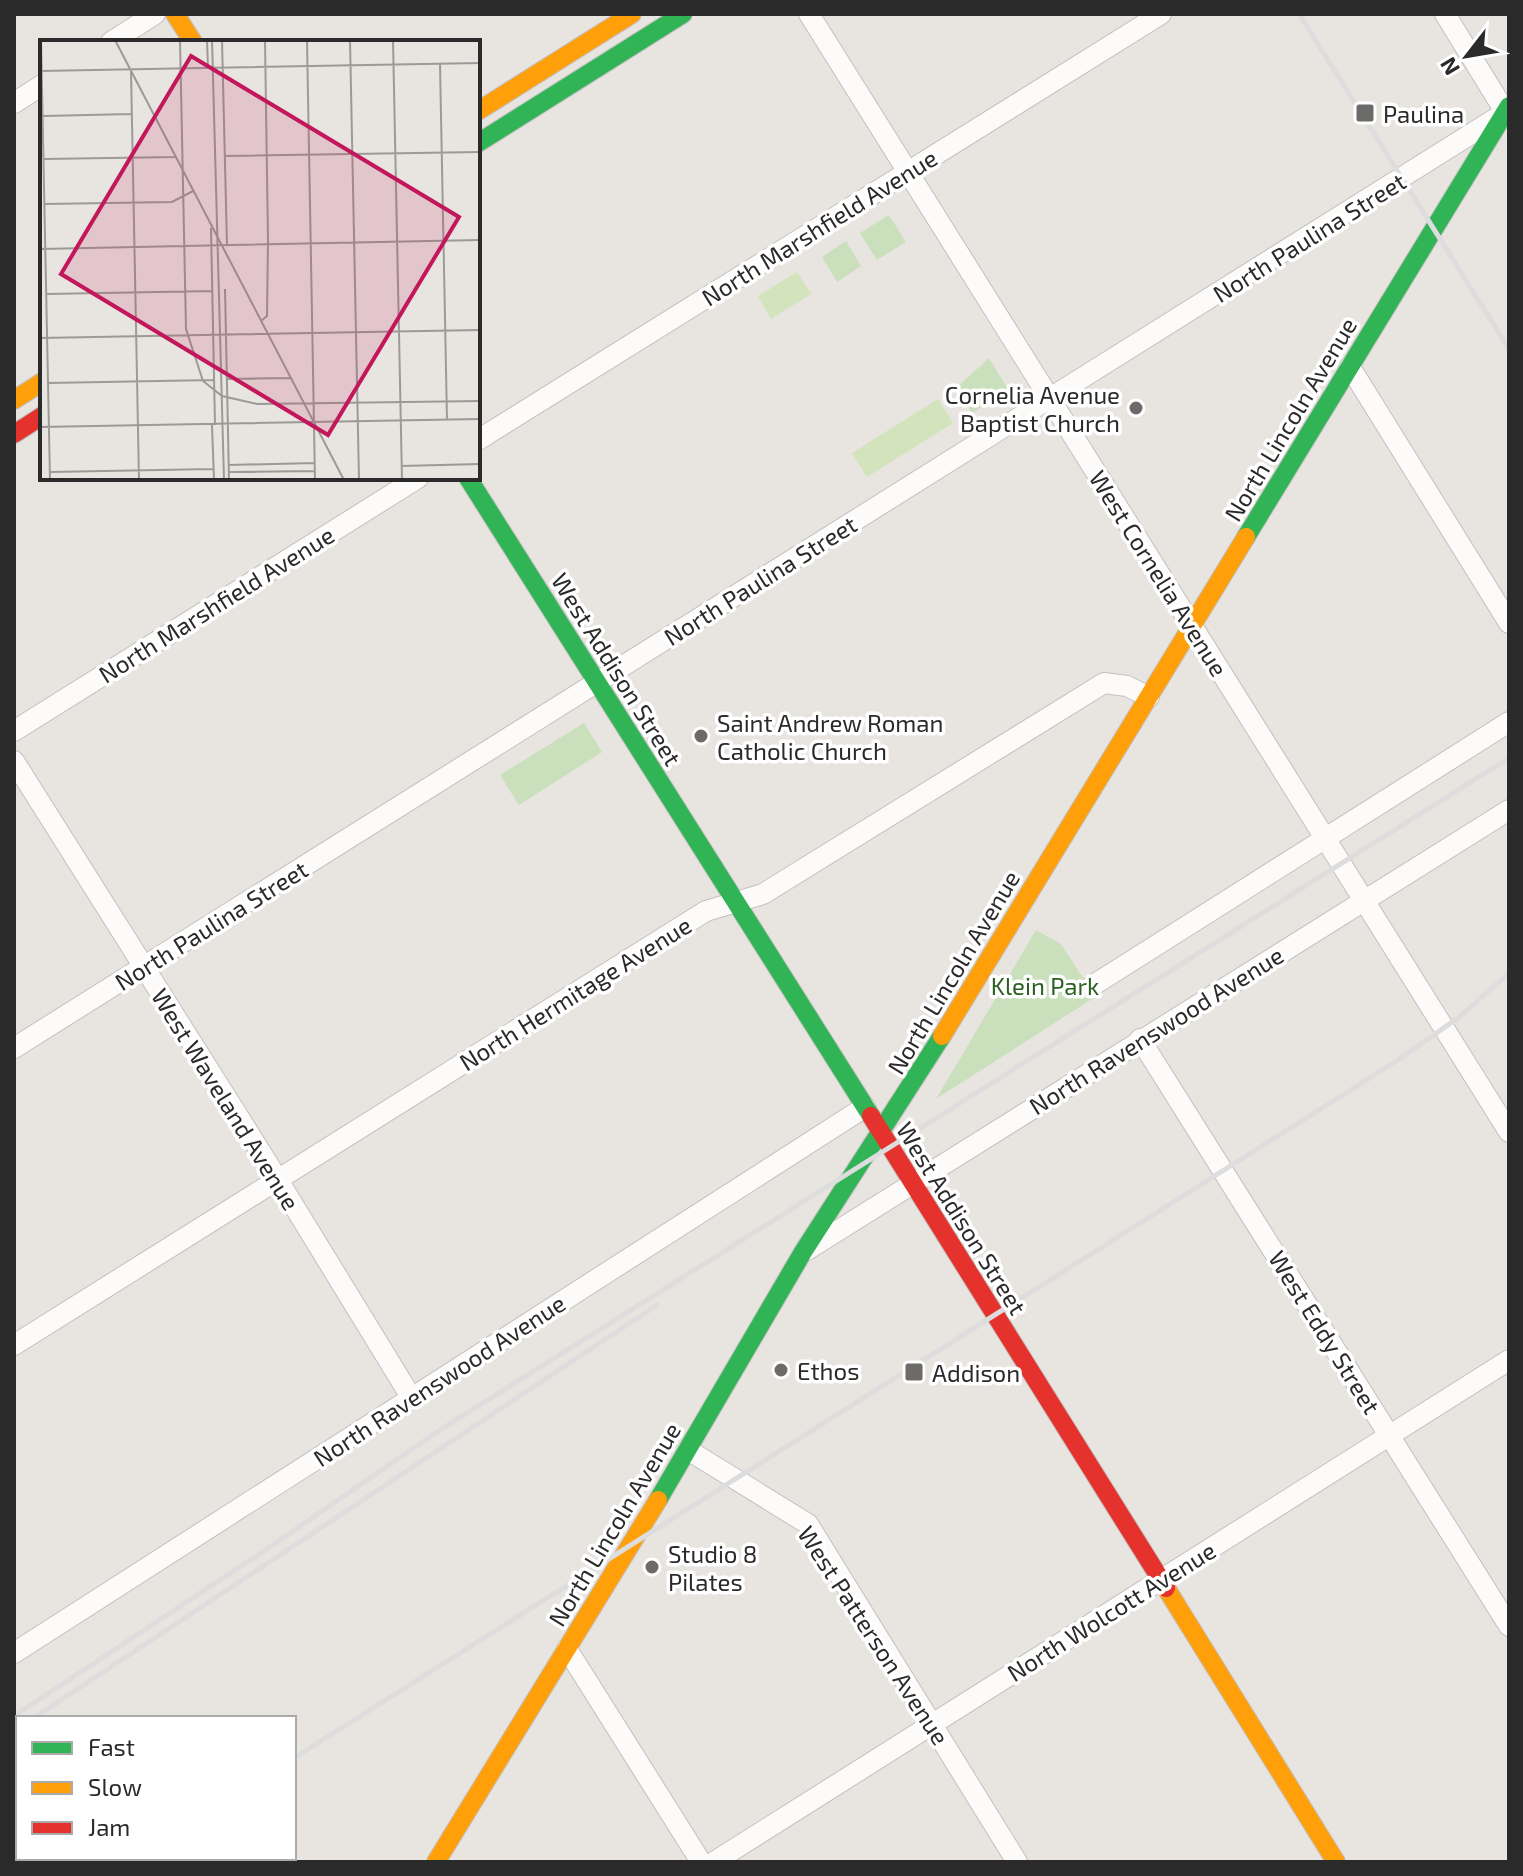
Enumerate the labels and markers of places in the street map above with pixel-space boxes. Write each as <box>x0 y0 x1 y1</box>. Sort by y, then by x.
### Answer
place label: Paulina <box>1383 99 1464 128</box>
marker: Paulina <box>1354 102 1376 124</box>
place label: Cornelia Avenue Baptist Church <box>945 380 1120 437</box>
marker: Cornelia Avenue Baptist Church <box>1127 399 1145 417</box>
place label: Saint Andrew Roman Catholic Church <box>717 708 943 765</box>
marker: Saint Andrew Roman Catholic Church <box>692 727 710 745</box>
place label: Ethos <box>797 1356 859 1385</box>
place label: Addison <box>932 1358 1020 1387</box>
marker: Ethos <box>772 1361 790 1379</box>
marker: Addison <box>903 1361 925 1383</box>
place label: Studio 8 Pilates <box>668 1539 757 1596</box>
marker: Studio 8 Pilates <box>643 1558 661 1576</box>

